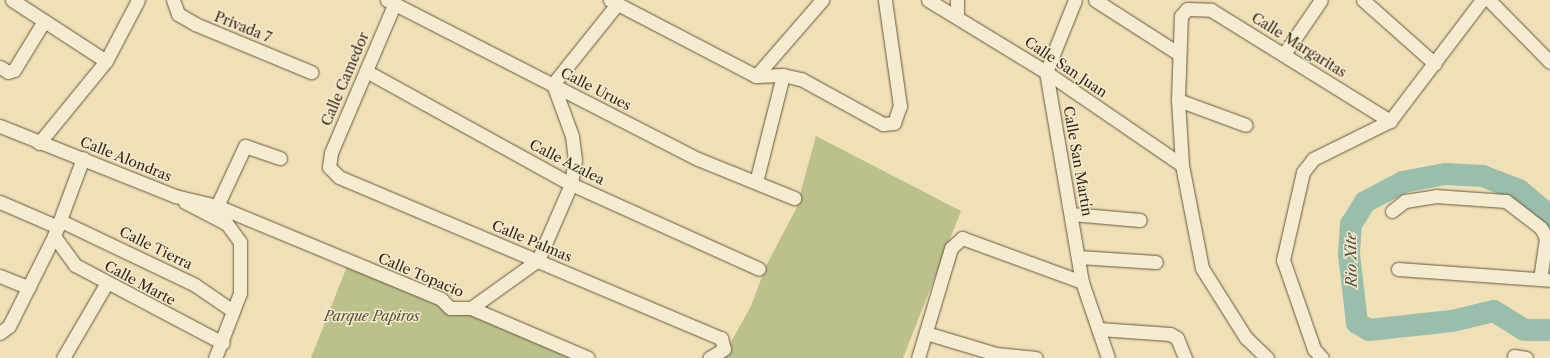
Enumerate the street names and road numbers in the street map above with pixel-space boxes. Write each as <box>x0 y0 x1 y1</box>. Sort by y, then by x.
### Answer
street label: Privada 7 <box>212 8 274 46</box>
street label: Calle Margaritas <box>1248 9 1350 81</box>
street label: Calle Camedor <box>318 30 372 128</box>
street label: Calle San Juan <box>1022 33 1110 101</box>
street label: Calle Urues <box>558 64 634 114</box>
street label: Calle San Martín <box>1060 105 1096 217</box>
street label: Calle Alondras <box>78 133 174 185</box>
street label: Calle Azalea <box>526 136 608 188</box>
street label: Calle Palmas <box>490 217 574 265</box>
street label: Calle Tierra <box>117 223 195 273</box>
street label: Calle Topacio <box>375 249 467 301</box>
street label: Calle Marte <box>102 257 178 309</box>

